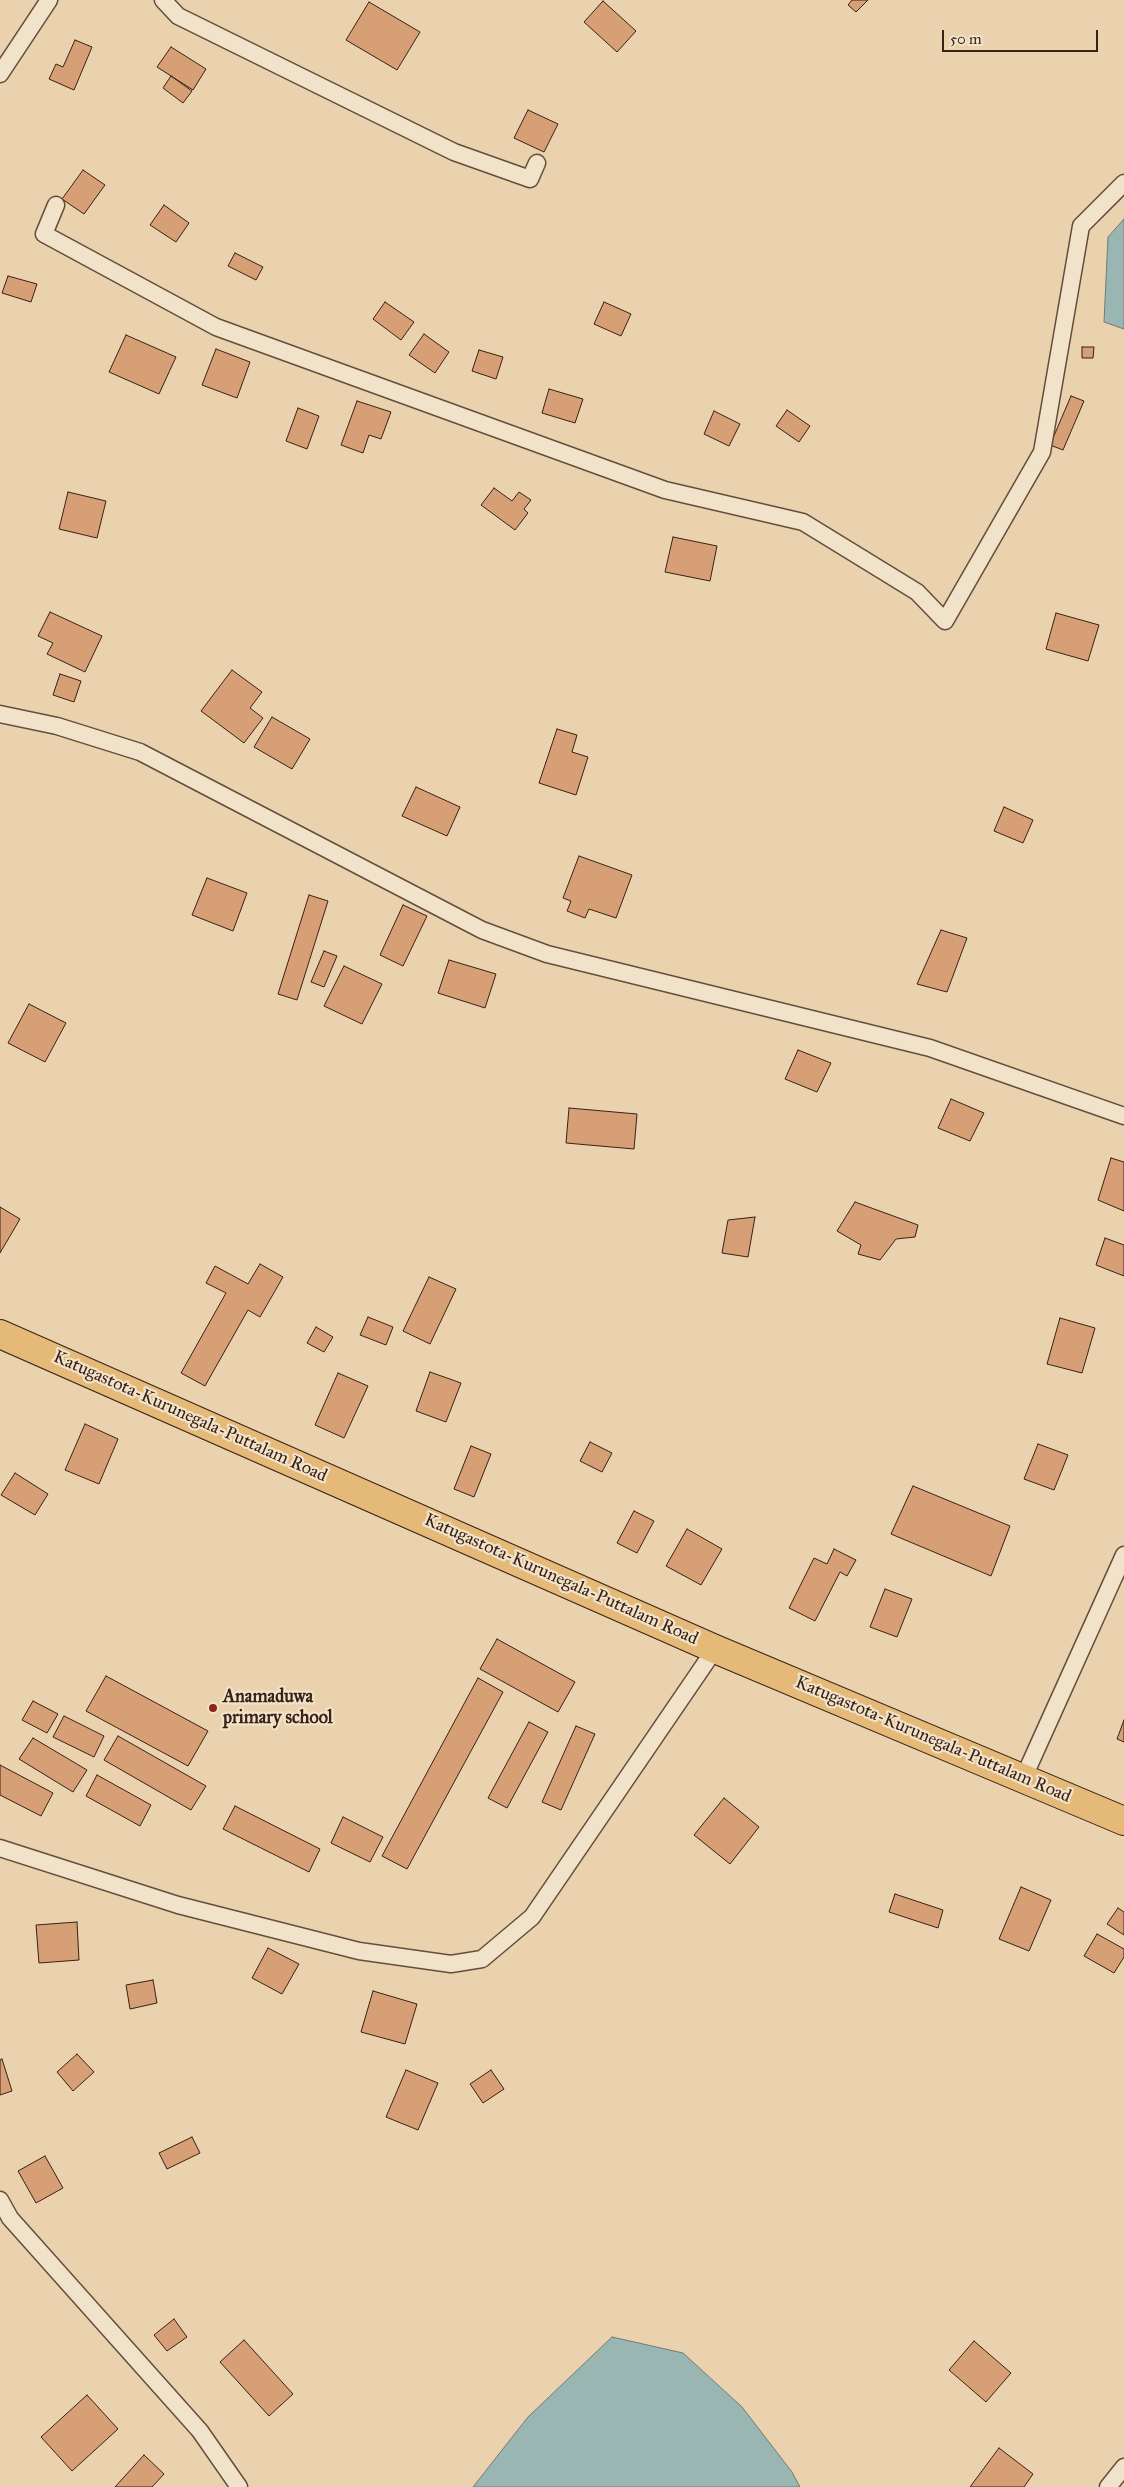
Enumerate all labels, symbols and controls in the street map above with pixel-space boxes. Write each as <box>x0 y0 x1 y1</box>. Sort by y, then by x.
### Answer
scale bar <box>944 20 1100 52</box>
text: 50 m <box>950 30 982 48</box>
street label: Katugastota-Kurunegala-Puttalam Road <box>50 1347 330 1487</box>
street label: Katugastota-Kurunegala-Puttalam Road <box>421 1510 701 1650</box>
street label: Katugastota-Kurunegala-Puttalam Road <box>792 1672 1074 1808</box>
place label: Anamaduwa primary school <box>223 1687 333 1730</box>
marker: Anamaduwa primary school <box>207 1702 219 1714</box>

